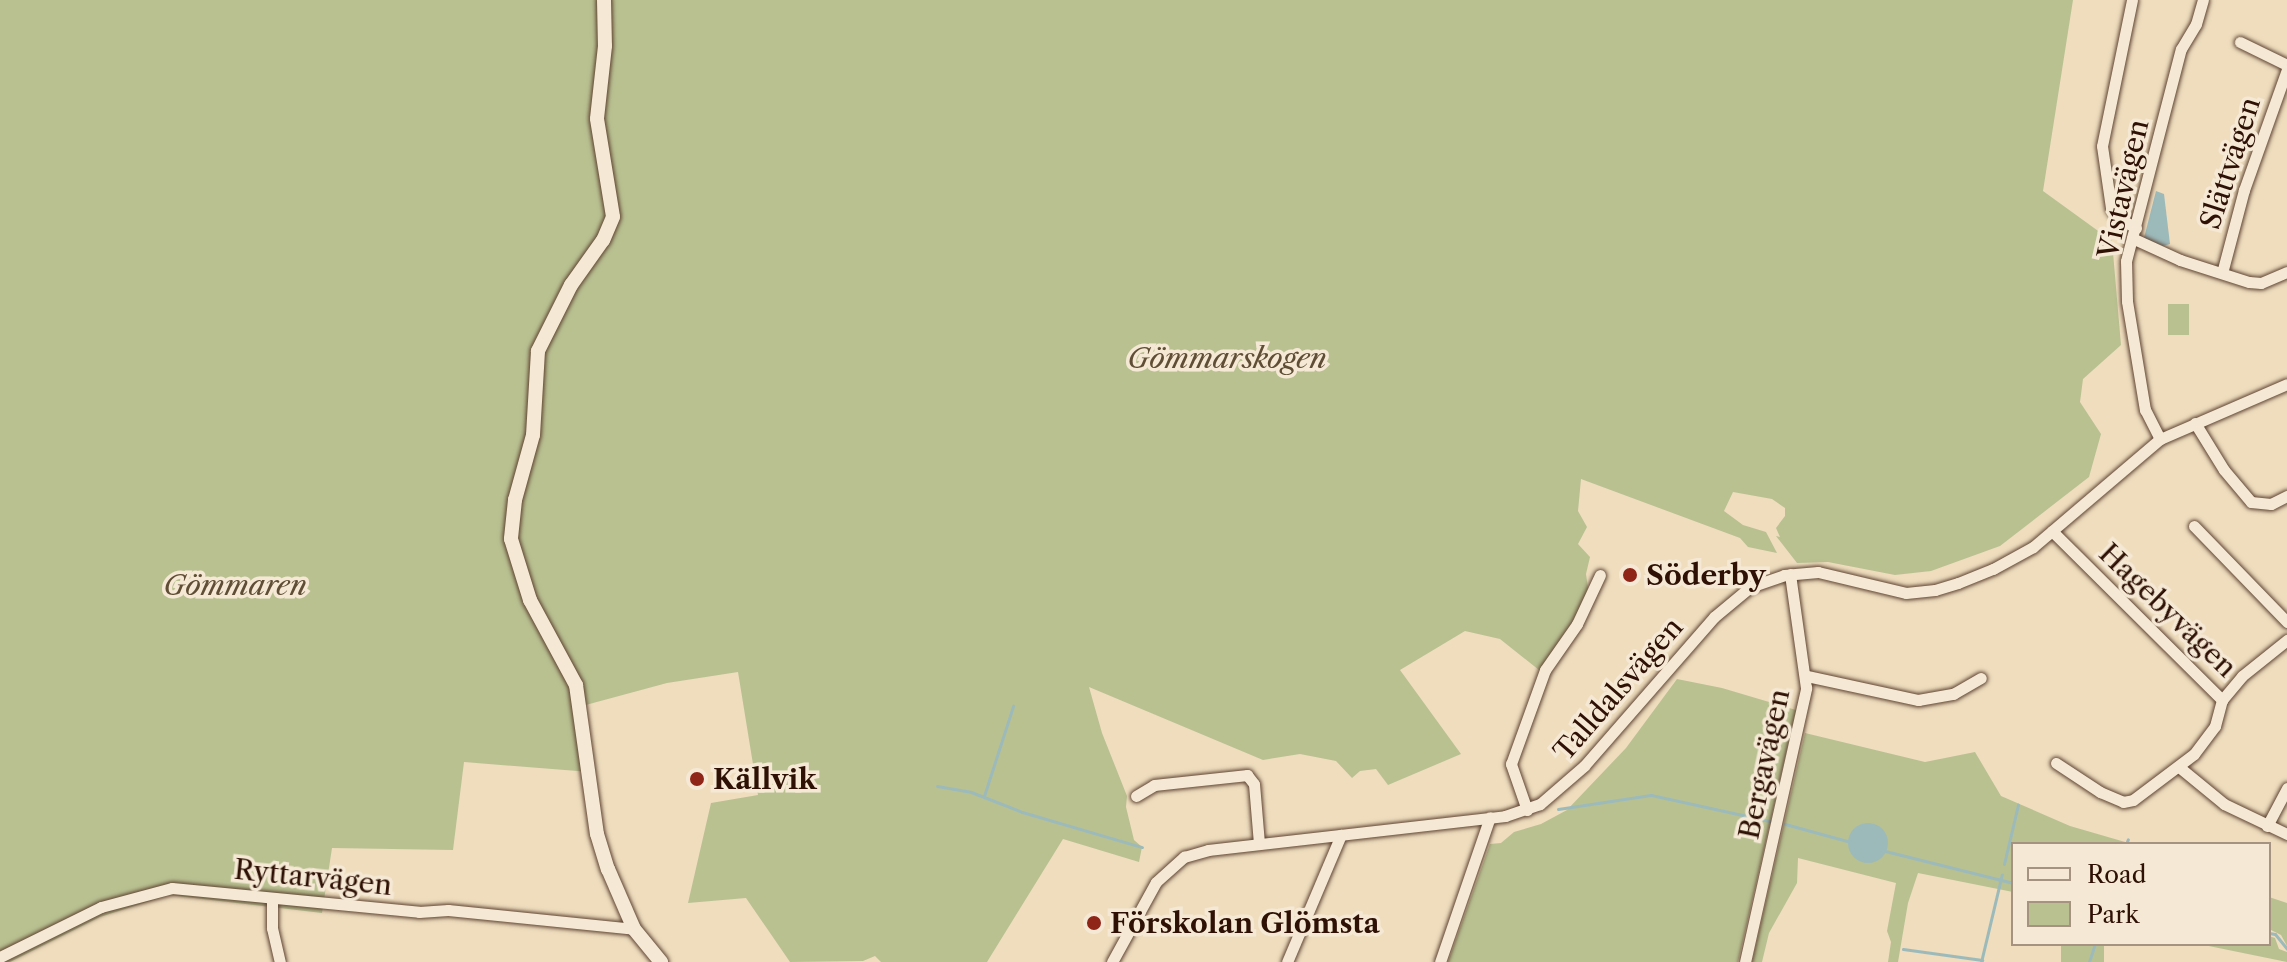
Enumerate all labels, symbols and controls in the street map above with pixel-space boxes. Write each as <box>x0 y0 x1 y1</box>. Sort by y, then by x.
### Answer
street label: Slättvägen <box>2193 93 2267 233</box>
street label: Vistavägen <box>2091 116 2155 262</box>
park label: Gömmarskogen <box>1127 341 1327 375</box>
street label: Hagebyvägen <box>2092 536 2244 684</box>
place label: Söderby <box>1646 558 1766 592</box>
marker: Söderby <box>1621 566 1639 584</box>
park label: Gömmaren <box>163 568 307 602</box>
street label: Talldalsvägen <box>1547 610 1689 768</box>
street label: Bergavägen <box>1732 686 1796 842</box>
place label: Källvik <box>713 762 817 796</box>
marker: Källvik <box>688 770 706 788</box>
legend <box>2011 842 2271 946</box>
street label: Ryttarvägen <box>232 852 394 902</box>
text: Road <box>2087 860 2146 889</box>
text: Park <box>2087 900 2139 929</box>
place label: Förskolan Glömsta <box>1110 906 1380 940</box>
marker: Förskolan Glömsta <box>1085 914 1103 932</box>

